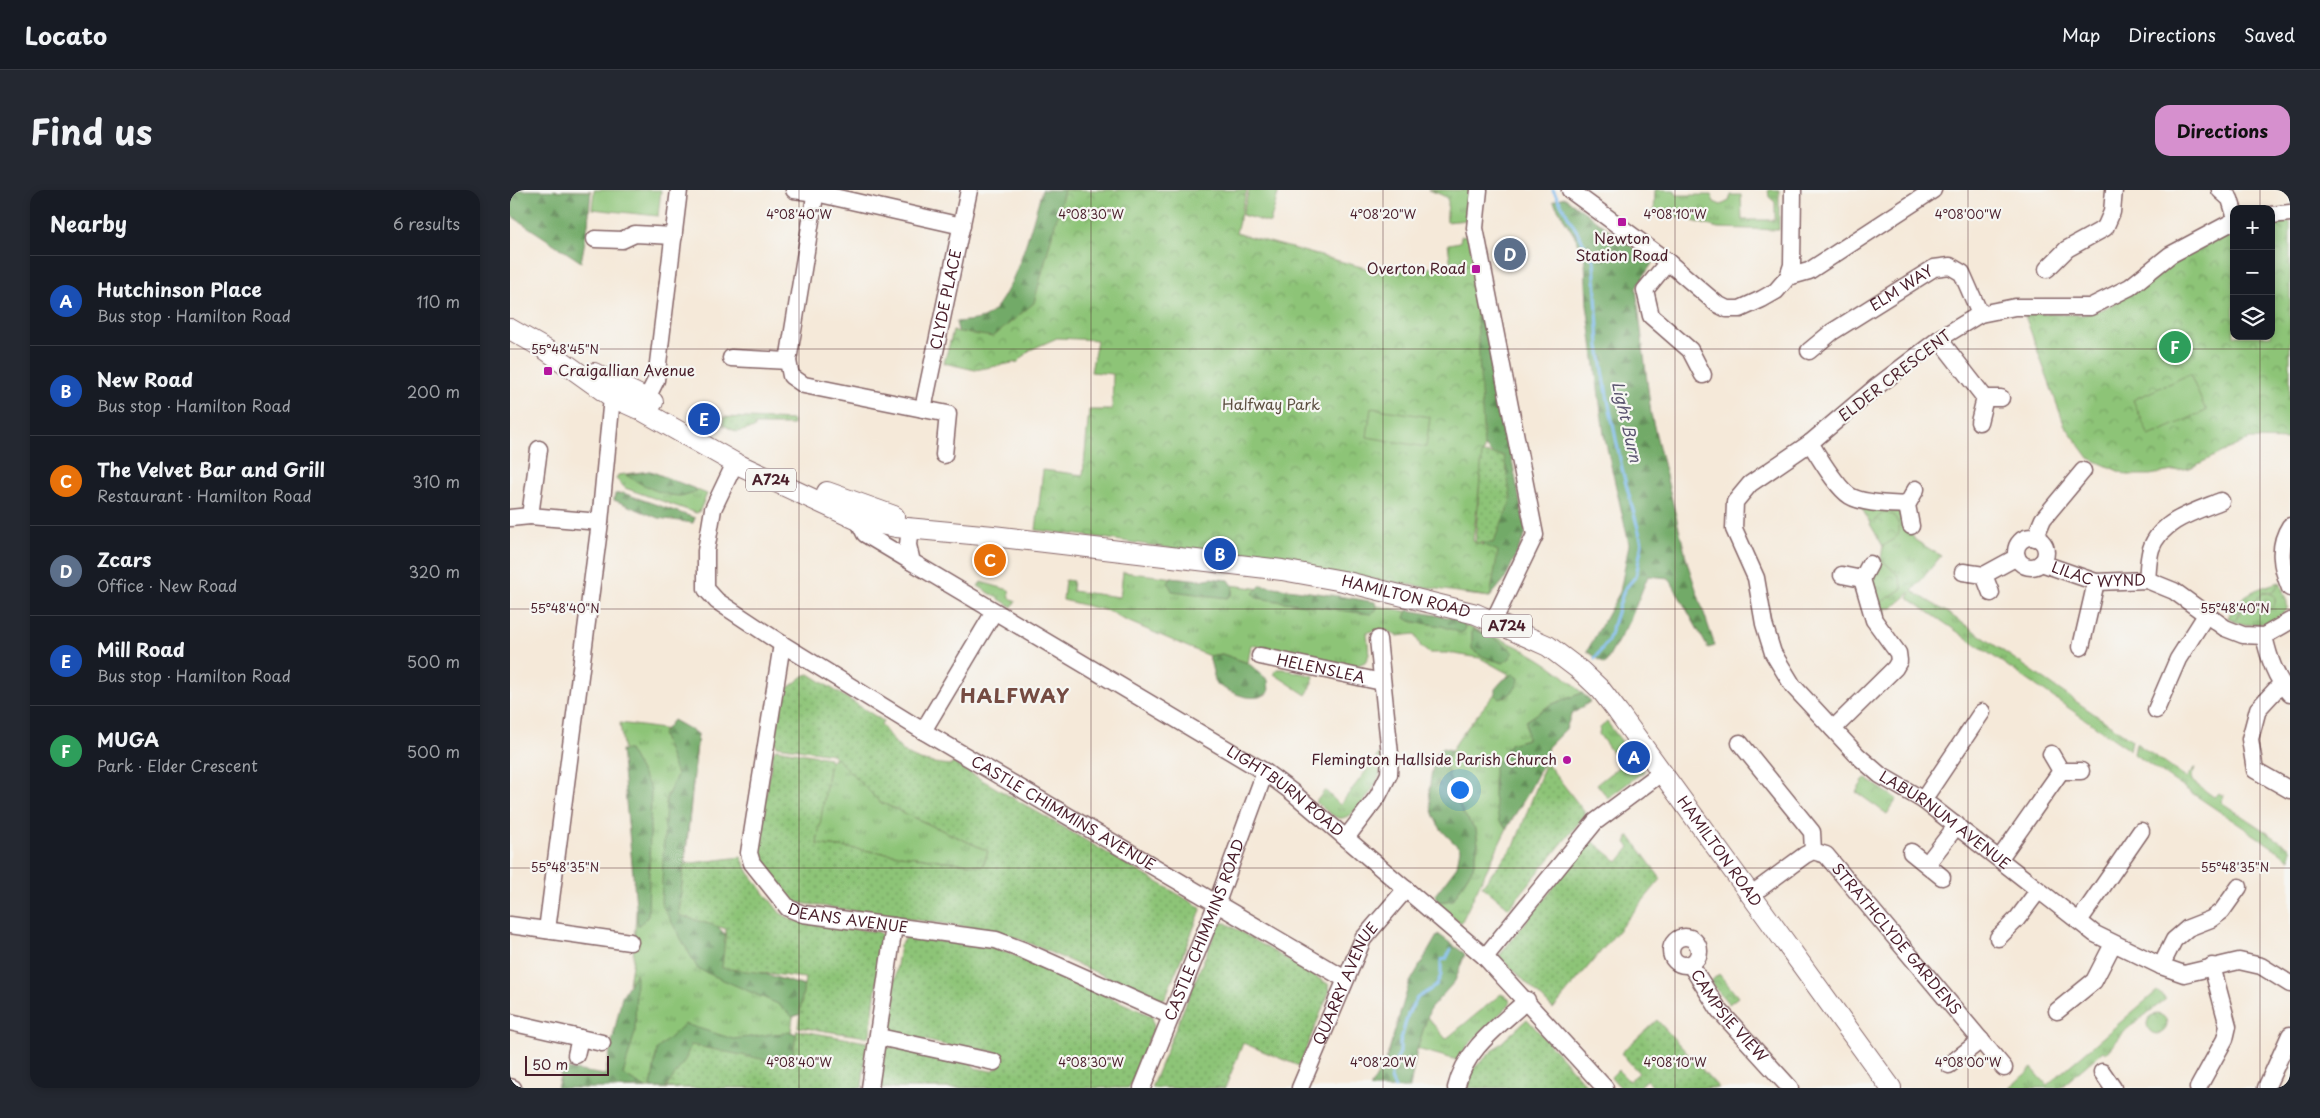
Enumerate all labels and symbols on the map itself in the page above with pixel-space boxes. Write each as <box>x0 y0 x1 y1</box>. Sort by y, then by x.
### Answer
text: 4°08'40"W <box>766 205 832 223</box>
text: 4°08'30"W <box>1058 205 1125 223</box>
text: 4°08'20"W <box>1350 205 1417 223</box>
text: 4°08'10"W <box>1643 205 1707 223</box>
text: 4°08'00"W <box>1935 205 2002 223</box>
marker: Newton Station Road <box>1616 216 1628 228</box>
place label: Newton Station Road <box>1575 226 1669 266</box>
pin: D <box>1494 235 1526 273</box>
street label: CLYDE PLACE <box>923 247 966 351</box>
place label: Overton Road <box>1367 256 1466 279</box>
street label: ELM WAY <box>1864 258 1938 316</box>
marker: Overton Road <box>1470 263 1482 275</box>
street label: ELDER CRESCENT <box>1833 323 1956 426</box>
pin: F <box>2159 328 2191 366</box>
text: 55°48'45"N <box>531 340 599 358</box>
place label: Craigallian Avenue <box>558 358 695 381</box>
marker: Craigallian Avenue <box>542 365 554 377</box>
water label: Light Burn <box>1607 379 1649 466</box>
park label: Halfway Park <box>1222 392 1320 415</box>
pin: E <box>688 400 720 438</box>
road number: A724 <box>746 468 796 492</box>
pin: B <box>1204 535 1236 573</box>
pin: C <box>974 541 1006 579</box>
street label: LILAC WYND <box>2049 555 2146 592</box>
street label: HAMILTON ROAD <box>1340 568 1473 622</box>
text: 55°48'40"N <box>530 599 600 617</box>
text: 55°48'40"N <box>2200 599 2270 617</box>
road number: A724 <box>1482 614 1532 638</box>
street label: HELENSLEA <box>1275 647 1367 688</box>
district label: HALFWAY <box>960 680 1070 710</box>
pin: A <box>1618 738 1650 776</box>
street label: LIGHTBURN ROAD <box>1223 739 1350 842</box>
place label: Flemington Hallside Parish Church <box>1311 747 1557 770</box>
street label: CASTLE CHIMMINS AVENUE <box>967 749 1161 875</box>
marker: Flemington Hallside Parish Church <box>1561 754 1573 766</box>
street label: LABURNUM AVENUE <box>1875 764 2016 874</box>
your location <box>1447 777 1473 803</box>
street label: HAMILTON ROAD <box>1672 790 1769 911</box>
street label: CASTLE CHIMMINS ROAD <box>1157 835 1249 1024</box>
street label: STRATHCLYDE GARDENS <box>1827 857 1968 1019</box>
text: 55°48'35"N <box>531 858 599 876</box>
text: 55°48'35"N <box>2201 858 2269 876</box>
street label: DEANS AVENUE <box>785 896 910 938</box>
street label: QUARRY AVENUE <box>1307 916 1383 1048</box>
street label: CAMPSIE VIEW <box>1686 964 1774 1067</box>
scale bar <box>525 1053 609 1076</box>
text: 4°08'40"W <box>766 1053 832 1071</box>
text: 4°08'30"W <box>1058 1053 1125 1071</box>
text: 4°08'20"W <box>1350 1053 1417 1071</box>
text: 4°08'10"W <box>1643 1053 1707 1071</box>
text: 4°08'00"W <box>1935 1053 2002 1071</box>

